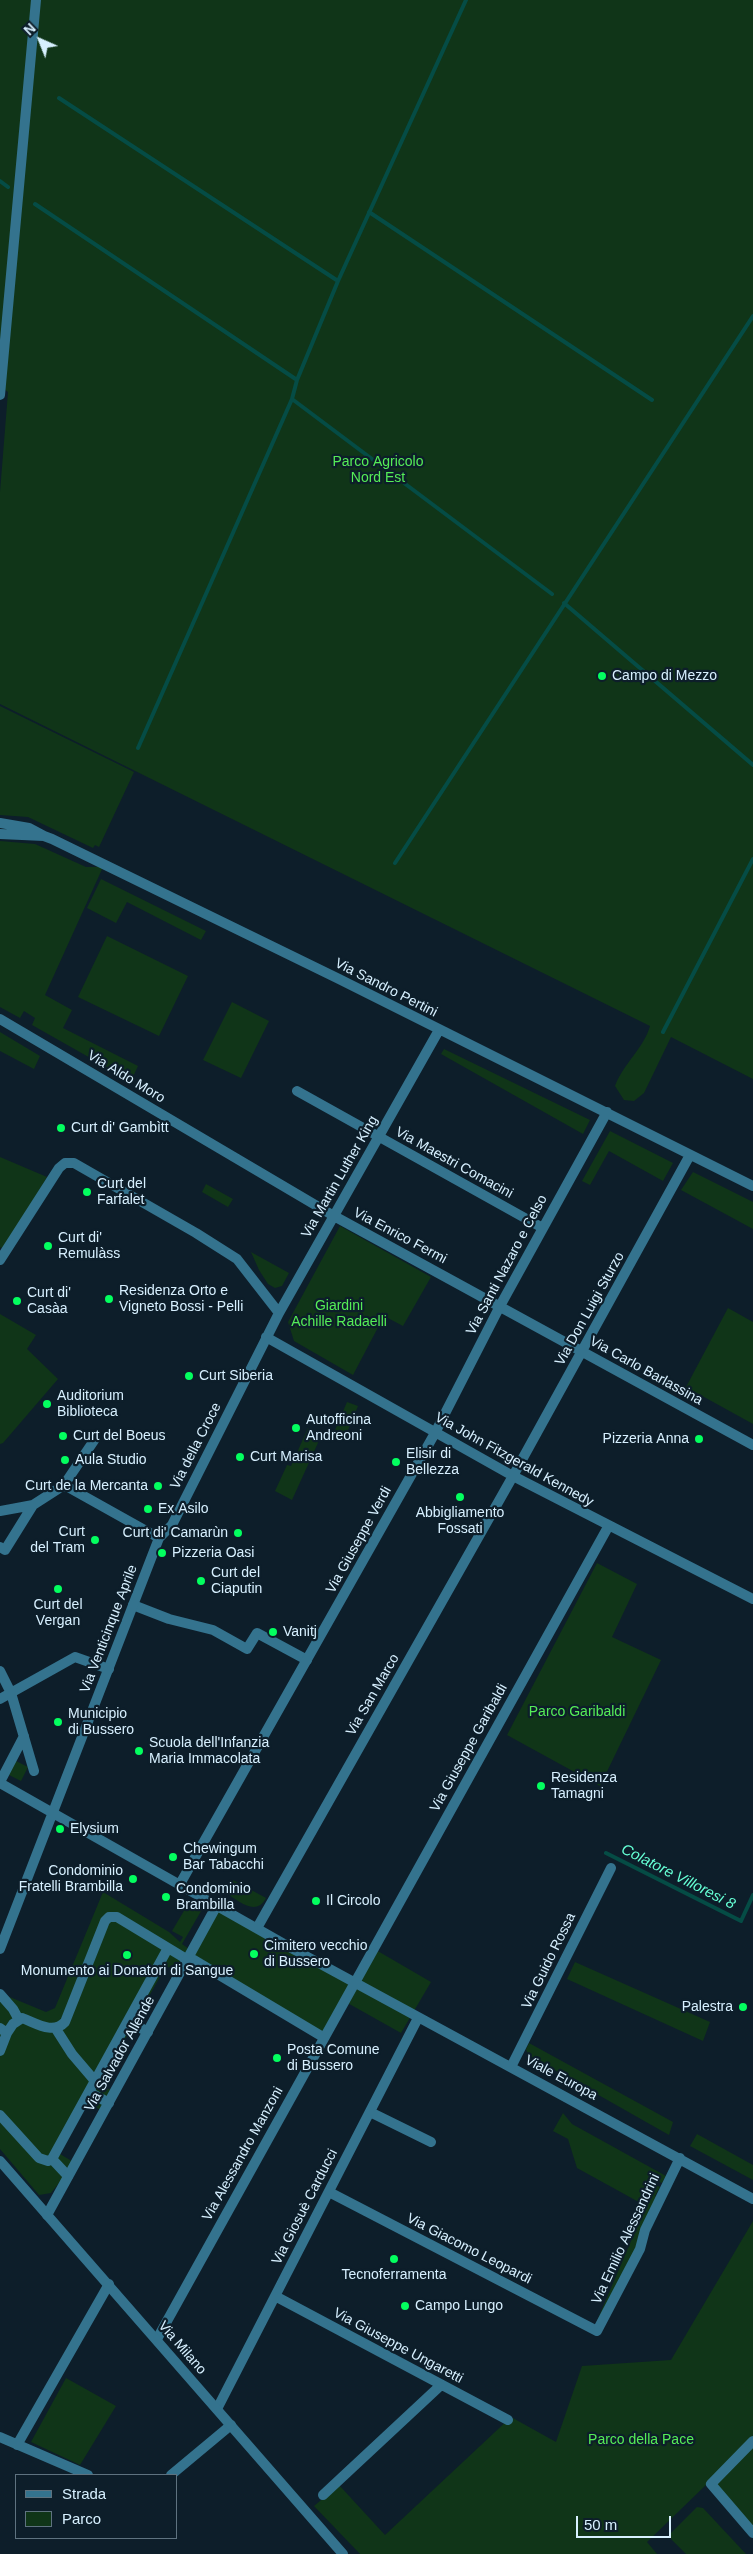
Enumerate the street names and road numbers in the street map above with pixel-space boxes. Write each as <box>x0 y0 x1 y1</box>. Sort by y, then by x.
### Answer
street label: Via Sandro Pertini <box>332 955 440 1021</box>
street label: Via Aldo Moro <box>84 1047 168 1107</box>
street label: Via Martin Luther King <box>298 1113 382 1241</box>
street label: Via Maestri Comacini <box>392 1124 516 1202</box>
street label: Via Santi Nazaro e Celso <box>463 1192 551 1338</box>
street label: Via Enrico Fermi <box>350 1204 450 1268</box>
street label: Via Don Luigi Sturzo <box>552 1249 628 1369</box>
street label: Via Carlo Barlassina <box>587 1333 705 1409</box>
street label: Via della Croce <box>167 1400 225 1492</box>
street label: Via John Fitzgerald Kennedy <box>432 1409 596 1511</box>
street label: Via Giuseppe Verdi <box>323 1484 395 1596</box>
street label: Via Venticinque Aprile <box>77 1563 141 1695</box>
street label: Via San Marco <box>343 1651 403 1739</box>
street label: Via Giuseppe Garibaldi <box>427 1681 511 1815</box>
street label: Via Guido Rossa <box>518 1910 580 2012</box>
street label: Via Salvador Allende <box>81 1993 159 2115</box>
street label: Viale Europa <box>522 2052 600 2104</box>
street label: Via Alessandro Manzoni <box>199 2084 287 2224</box>
street label: Via Giosuè Carducci <box>269 2146 341 2268</box>
street label: Via Emilio Alessandrini <box>588 2171 664 2307</box>
street label: Via Giacomo Leopardi <box>404 2210 534 2288</box>
street label: Via Giuseppe Ungaretti <box>330 2305 466 2387</box>
street label: Via Milano <box>154 2318 210 2378</box>

